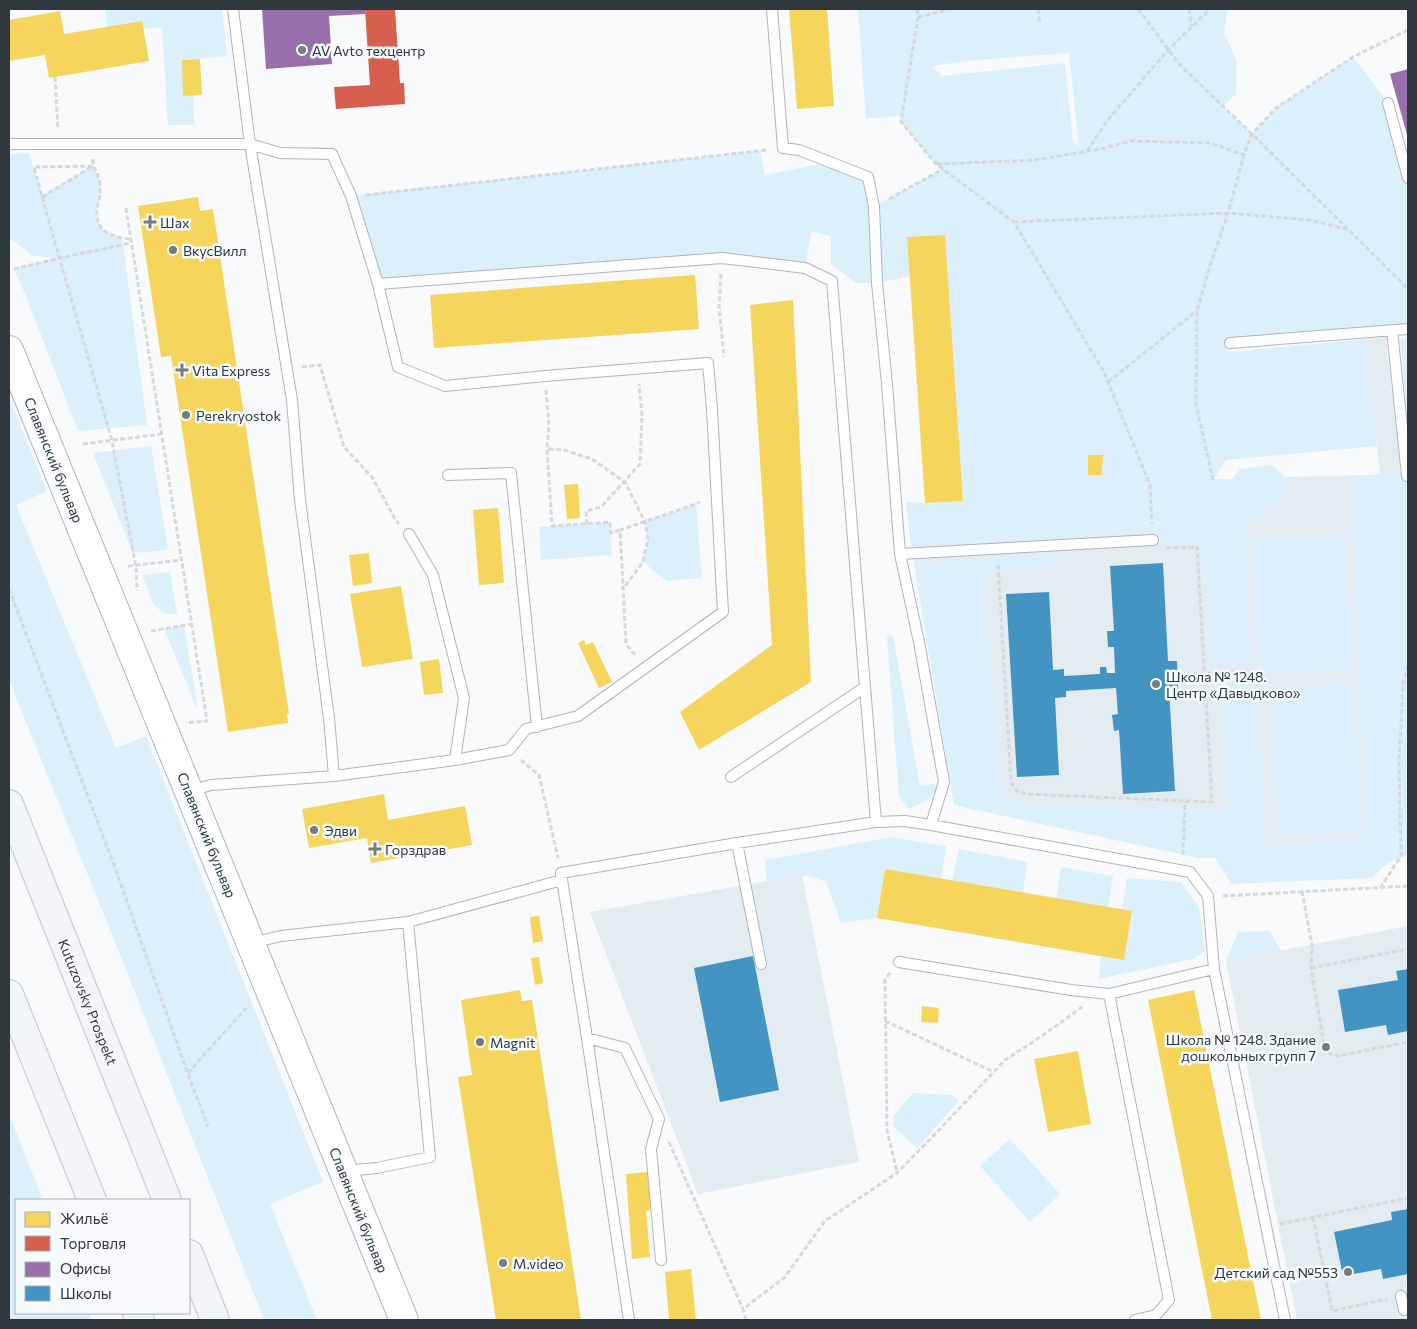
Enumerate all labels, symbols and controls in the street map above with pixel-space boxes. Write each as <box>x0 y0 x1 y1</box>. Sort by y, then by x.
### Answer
place label: AV Avto техцентр <box>312 42 426 59</box>
marker: AV Avto техцентр <box>296 44 308 56</box>
place label: Шах <box>160 214 190 231</box>
marker: Шах <box>144 216 156 228</box>
place label: ВкусВилл <box>183 242 247 259</box>
marker: ВкусВилл <box>167 244 179 256</box>
place label: Vita Express <box>192 362 270 379</box>
marker: Vita Express <box>176 364 188 376</box>
street label: Славянский бульвар <box>21 395 87 525</box>
place label: Perekryostok <box>196 407 281 424</box>
marker: Perekryostok <box>180 409 192 421</box>
place label: Школа № 1248. Центр «Давыдково» <box>1166 668 1300 701</box>
marker: Школа № 1248. Центр «Давыдково» <box>1150 678 1162 690</box>
street label: Славянский бульвар <box>174 770 240 900</box>
place label: Эдви <box>324 822 357 839</box>
marker: Эдви <box>308 824 320 836</box>
place label: Горздрав <box>385 841 446 858</box>
marker: Горздрав <box>369 843 381 855</box>
street label: Kutuzovsky Prospekt <box>55 937 121 1068</box>
place label: Школа № 1248. Здание дошкольных групп 7 <box>1166 1031 1316 1064</box>
place label: Magnit <box>490 1034 536 1051</box>
marker: Magnit <box>474 1036 486 1048</box>
marker: Школа № 1248. Здание дошкольных групп 7 <box>1320 1041 1332 1053</box>
street label: Славянский бульвар <box>326 1145 392 1275</box>
legend <box>15 1199 190 1314</box>
text: Жильё <box>60 1209 108 1227</box>
text: Торговля <box>60 1234 126 1252</box>
place label: M.video <box>513 1255 564 1272</box>
marker: M.video <box>497 1257 509 1269</box>
text: Офисы <box>60 1259 111 1277</box>
place label: Детский сад №553 <box>1214 1264 1338 1281</box>
marker: Детский сад №553 <box>1342 1266 1354 1278</box>
text: Школы <box>60 1284 112 1302</box>

